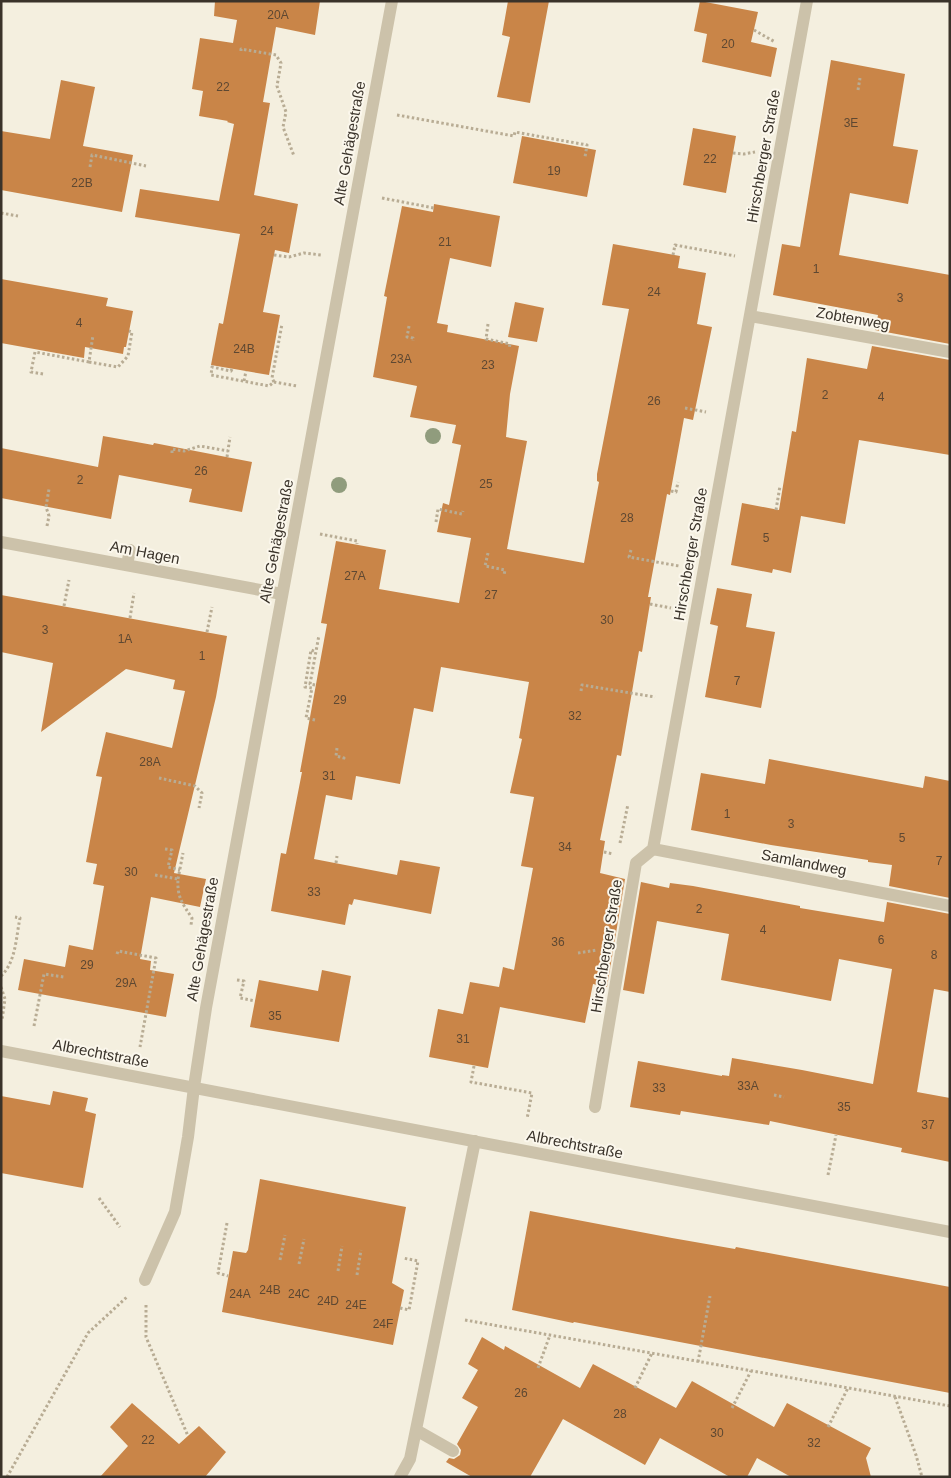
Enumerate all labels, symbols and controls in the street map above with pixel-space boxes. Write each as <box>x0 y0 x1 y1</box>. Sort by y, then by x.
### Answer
house number: 20A <box>267 8 289 22</box>
house number: 20 <box>721 37 735 51</box>
house number: 22 <box>216 80 230 94</box>
street label: Alte Gehägestraße <box>330 80 368 206</box>
street label: Hirschberger Straße <box>743 88 783 224</box>
house number: 3E <box>844 116 858 130</box>
house number: 22 <box>703 152 717 166</box>
house number: 19 <box>547 164 561 178</box>
house number: 22B <box>71 176 93 190</box>
house number: 24 <box>260 224 274 238</box>
house number: 21 <box>438 235 452 249</box>
house number: 1 <box>813 262 820 276</box>
house number: 24 <box>647 285 661 299</box>
house number: 3 <box>897 291 904 305</box>
street label: Zobtenweg <box>815 303 891 333</box>
house number: 4 <box>76 316 83 330</box>
house number: 24B <box>233 342 255 356</box>
house number: 23A <box>390 352 412 366</box>
house number: 23 <box>481 358 495 372</box>
house number: 2 <box>822 388 829 402</box>
house number: 4 <box>878 390 885 404</box>
house number: 26 <box>647 394 661 408</box>
house number: 26 <box>194 464 208 478</box>
house number: 2 <box>77 473 84 487</box>
house number: 25 <box>479 477 493 491</box>
street label: Alte Gehägestraße <box>256 478 296 604</box>
street label: Hirschberger Straße <box>670 486 710 622</box>
house number: 28 <box>620 511 634 525</box>
house number: 5 <box>763 531 770 545</box>
street label: Am Hagen <box>109 537 181 567</box>
house number: 27A <box>344 569 366 583</box>
house number: 27 <box>484 588 498 602</box>
house number: 30 <box>600 613 614 627</box>
house number: 3 <box>42 623 49 637</box>
house number: 1A <box>118 632 132 646</box>
house number: 1 <box>199 649 206 663</box>
house number: 7 <box>734 674 741 688</box>
house number: 29 <box>333 693 347 707</box>
house number: 32 <box>568 709 582 723</box>
house number: 28A <box>139 755 161 769</box>
house number: 31 <box>322 769 336 783</box>
house number: 1 <box>724 807 731 821</box>
house number: 3 <box>788 817 795 831</box>
house number: 5 <box>899 831 906 845</box>
house number: 34 <box>558 840 572 854</box>
street label: Samlandweg <box>760 845 848 879</box>
house number: 7 <box>936 854 943 868</box>
house number: 30 <box>124 865 138 879</box>
street label: Alte Gehägestraße <box>183 876 221 1002</box>
street label: Hirschberger Straße <box>587 878 625 1014</box>
house number: 33 <box>307 885 321 899</box>
house number: 2 <box>696 902 703 916</box>
house number: 4 <box>760 923 767 937</box>
house number: 6 <box>878 933 885 947</box>
house number: 36 <box>551 935 565 949</box>
house number: 8 <box>931 948 938 962</box>
house number: 29 <box>80 958 94 972</box>
house number: 29A <box>115 976 137 990</box>
house number: 35 <box>268 1009 282 1023</box>
house number: 31 <box>456 1032 470 1046</box>
street label: Albrechtstraße <box>52 1035 150 1071</box>
house number: 33A <box>737 1079 759 1093</box>
house number: 33 <box>652 1081 666 1095</box>
house number: 35 <box>837 1100 851 1114</box>
house number: 37 <box>921 1118 935 1132</box>
street label: Albrechtstraße <box>526 1126 624 1162</box>
house number: 24B <box>259 1283 281 1297</box>
house number: 24A <box>229 1287 251 1301</box>
house number: 24C <box>288 1287 310 1301</box>
house number: 24D <box>317 1294 339 1308</box>
house number: 24E <box>345 1298 367 1312</box>
house number: 24F <box>373 1317 393 1331</box>
house number: 26 <box>514 1386 528 1400</box>
house number: 28 <box>613 1407 627 1421</box>
house number: 30 <box>710 1426 724 1440</box>
house number: 22 <box>141 1433 155 1447</box>
house number: 32 <box>807 1436 821 1450</box>

